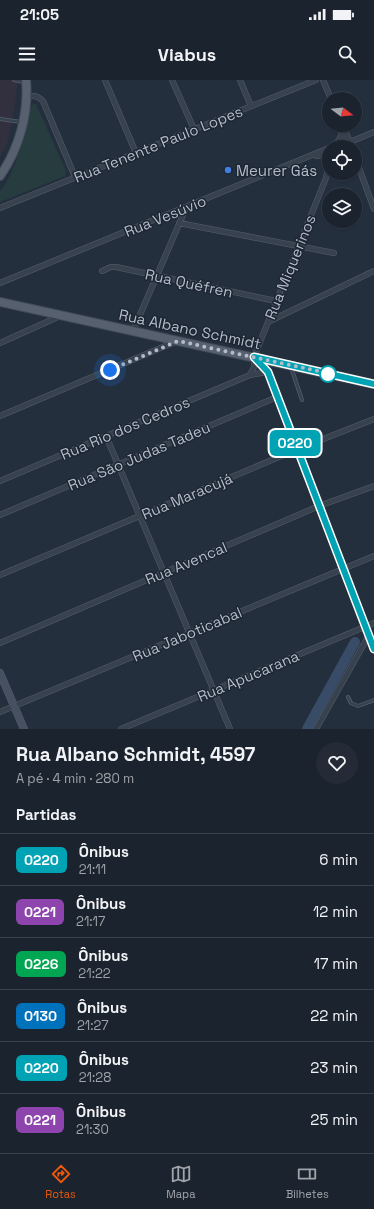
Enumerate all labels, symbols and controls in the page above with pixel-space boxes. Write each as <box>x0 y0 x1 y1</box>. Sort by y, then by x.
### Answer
text: 21:05 <box>20 5 59 24</box>
icon: menu <box>16 43 38 65</box>
text: Viabus <box>158 43 216 66</box>
icon: search <box>336 43 358 65</box>
north arrow <box>322 92 362 132</box>
map controls <box>322 92 362 228</box>
street label: Rua Tenente Paulo Lopes <box>71 101 245 187</box>
button: locate <box>322 140 362 180</box>
place label: Meurer Gás <box>236 161 317 180</box>
marker: Meurer Gás <box>223 165 233 175</box>
button: layers <box>322 188 362 228</box>
street label: Rua Vesúvio <box>121 191 209 241</box>
street label: Rua Miquerinos <box>260 212 320 322</box>
street label: Rua Quéfren <box>143 264 235 302</box>
street label: Rua Albano Schmidt <box>117 305 263 353</box>
your location <box>100 360 120 380</box>
unlabelled marker <box>319 365 337 383</box>
street label: Rua Rio dos Cedros <box>57 392 193 464</box>
street label: Rua São Judas Tadeu <box>65 417 213 495</box>
line badge: 0220 <box>267 430 323 456</box>
text: 0220 <box>278 434 312 452</box>
street label: Rua Maracujá <box>139 468 236 524</box>
street label: Rua Avencal <box>142 537 230 589</box>
street label: Rua Jaboticabal <box>129 602 245 666</box>
street label: Rua Apucarana <box>194 646 302 706</box>
text: Rua Albano Schmidt, 4597 <box>16 742 255 767</box>
button: heart <box>316 742 358 784</box>
text: A pé · 4 min · 280 m <box>16 770 134 787</box>
text: Partidas <box>16 805 76 824</box>
text: Ônibus <box>79 842 129 861</box>
text: 6 min <box>319 850 358 869</box>
text: 0220 <box>24 851 59 869</box>
text: 21:11 <box>79 861 106 878</box>
text: Ônibus <box>76 894 126 913</box>
text: 12 min <box>313 902 358 921</box>
text: 0221 <box>24 903 56 921</box>
text: 21:17 <box>76 913 105 930</box>
text: Ônibus <box>78 946 128 965</box>
text: 17 min <box>314 954 358 973</box>
text: 0226 <box>24 955 58 973</box>
text: 21:22 <box>78 965 111 982</box>
text: Ônibus <box>77 998 127 1017</box>
text: 22 min <box>310 1006 358 1025</box>
text: 0130 <box>24 1007 57 1025</box>
text: 21:27 <box>77 1017 109 1034</box>
text: Ônibus <box>79 1050 129 1069</box>
text: 23 min <box>310 1058 358 1077</box>
text: 0220 <box>24 1059 59 1077</box>
text: 21:28 <box>79 1069 111 1086</box>
text: Ônibus <box>76 1102 126 1121</box>
text: 25 min <box>310 1110 358 1129</box>
text: 0221 <box>24 1111 56 1129</box>
text: 21:30 <box>76 1121 109 1138</box>
tab: Rotas <box>45 1163 76 1201</box>
tab: Mapa <box>166 1163 196 1201</box>
tab: Bilhetes <box>286 1163 329 1201</box>

